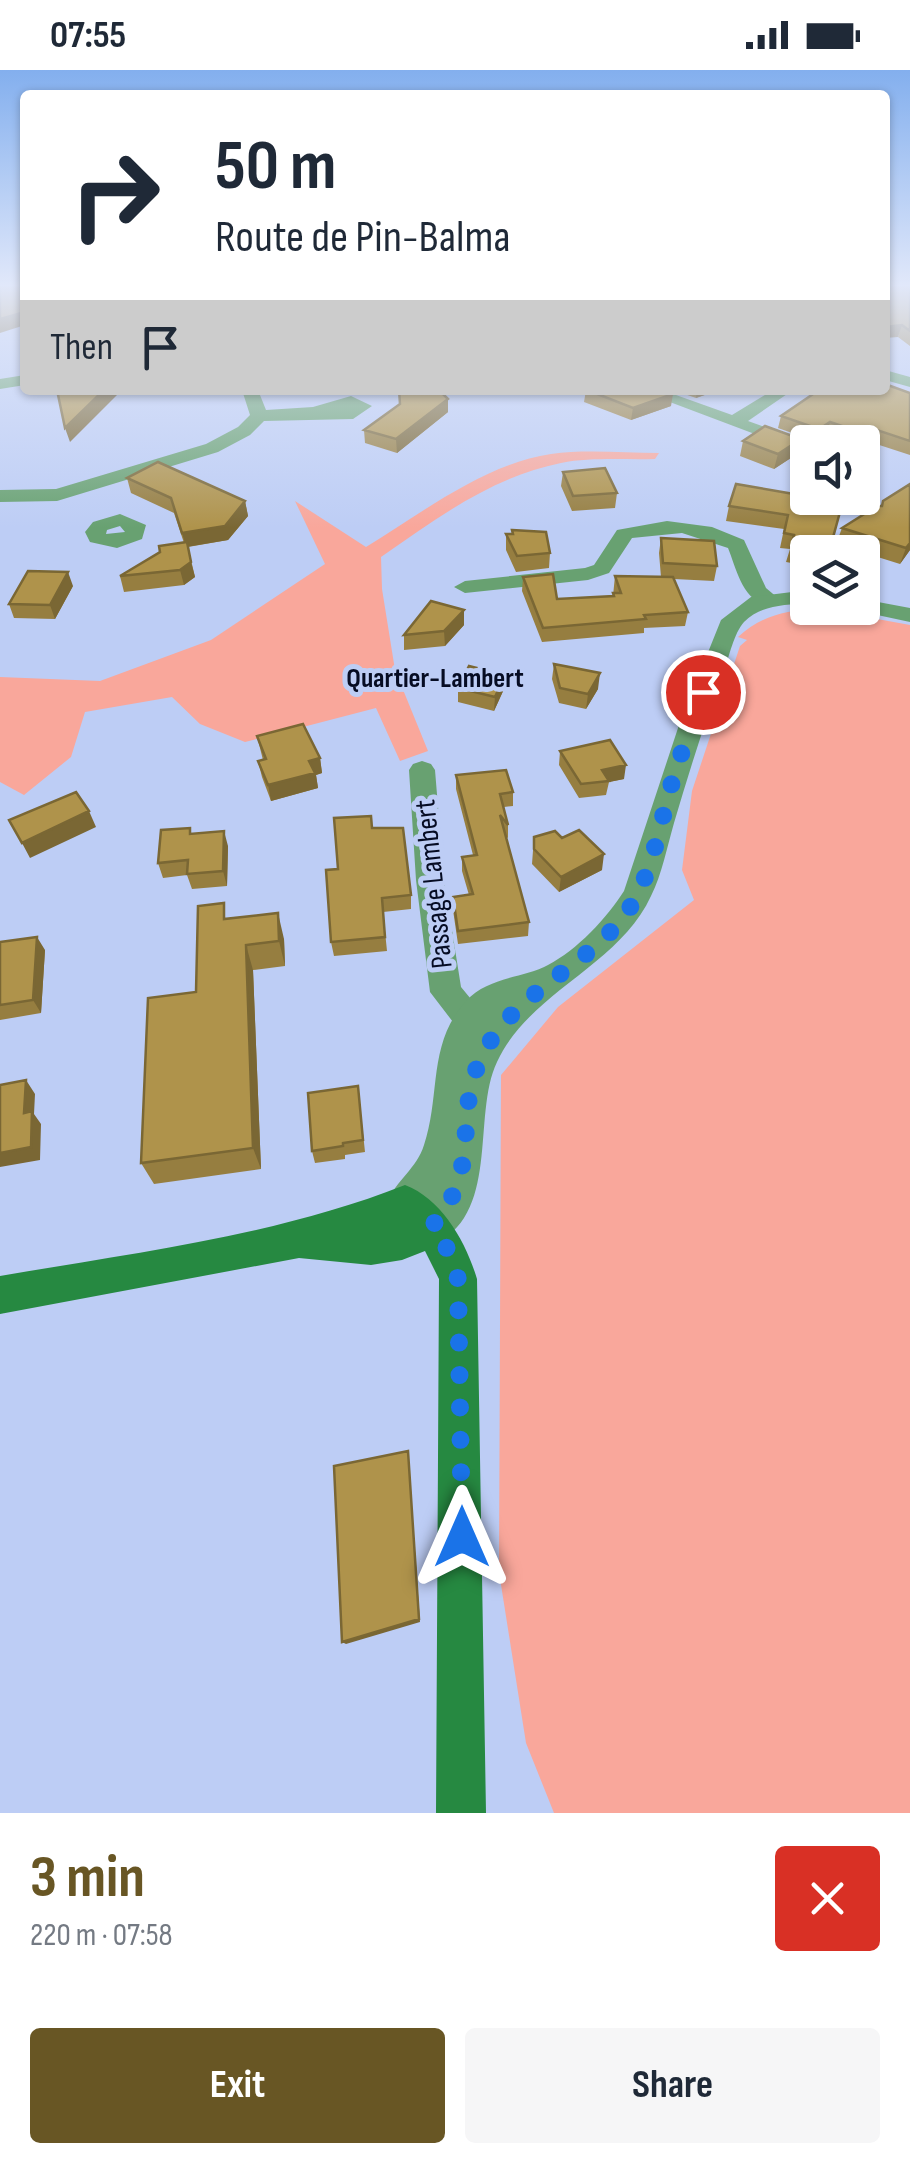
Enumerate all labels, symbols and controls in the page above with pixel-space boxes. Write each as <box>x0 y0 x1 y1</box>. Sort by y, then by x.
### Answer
text: 07:55 <box>50 13 126 58</box>
text: 50 m <box>215 125 336 209</box>
icon: right <box>50 130 180 260</box>
text: Route de Pin-Balma <box>215 210 511 265</box>
icon: arrive <box>133 320 188 375</box>
text: Then <box>50 325 113 370</box>
map controls <box>790 425 880 625</box>
button: sound <box>790 425 880 515</box>
button: layers <box>790 535 880 625</box>
pin <box>661 650 746 735</box>
district label: Quartier-Lambert <box>346 662 524 695</box>
icon: arrive <box>676 665 731 720</box>
street label: Passage Lambert <box>407 798 461 970</box>
position arrow <box>410 1485 514 1589</box>
text: 3 min <box>30 1842 145 1914</box>
button: close <box>775 1846 880 1951</box>
text: 220 m · 07:58 <box>30 1916 173 1955</box>
button: Exit <box>30 2028 445 2143</box>
button: Share <box>465 2028 880 2143</box>

